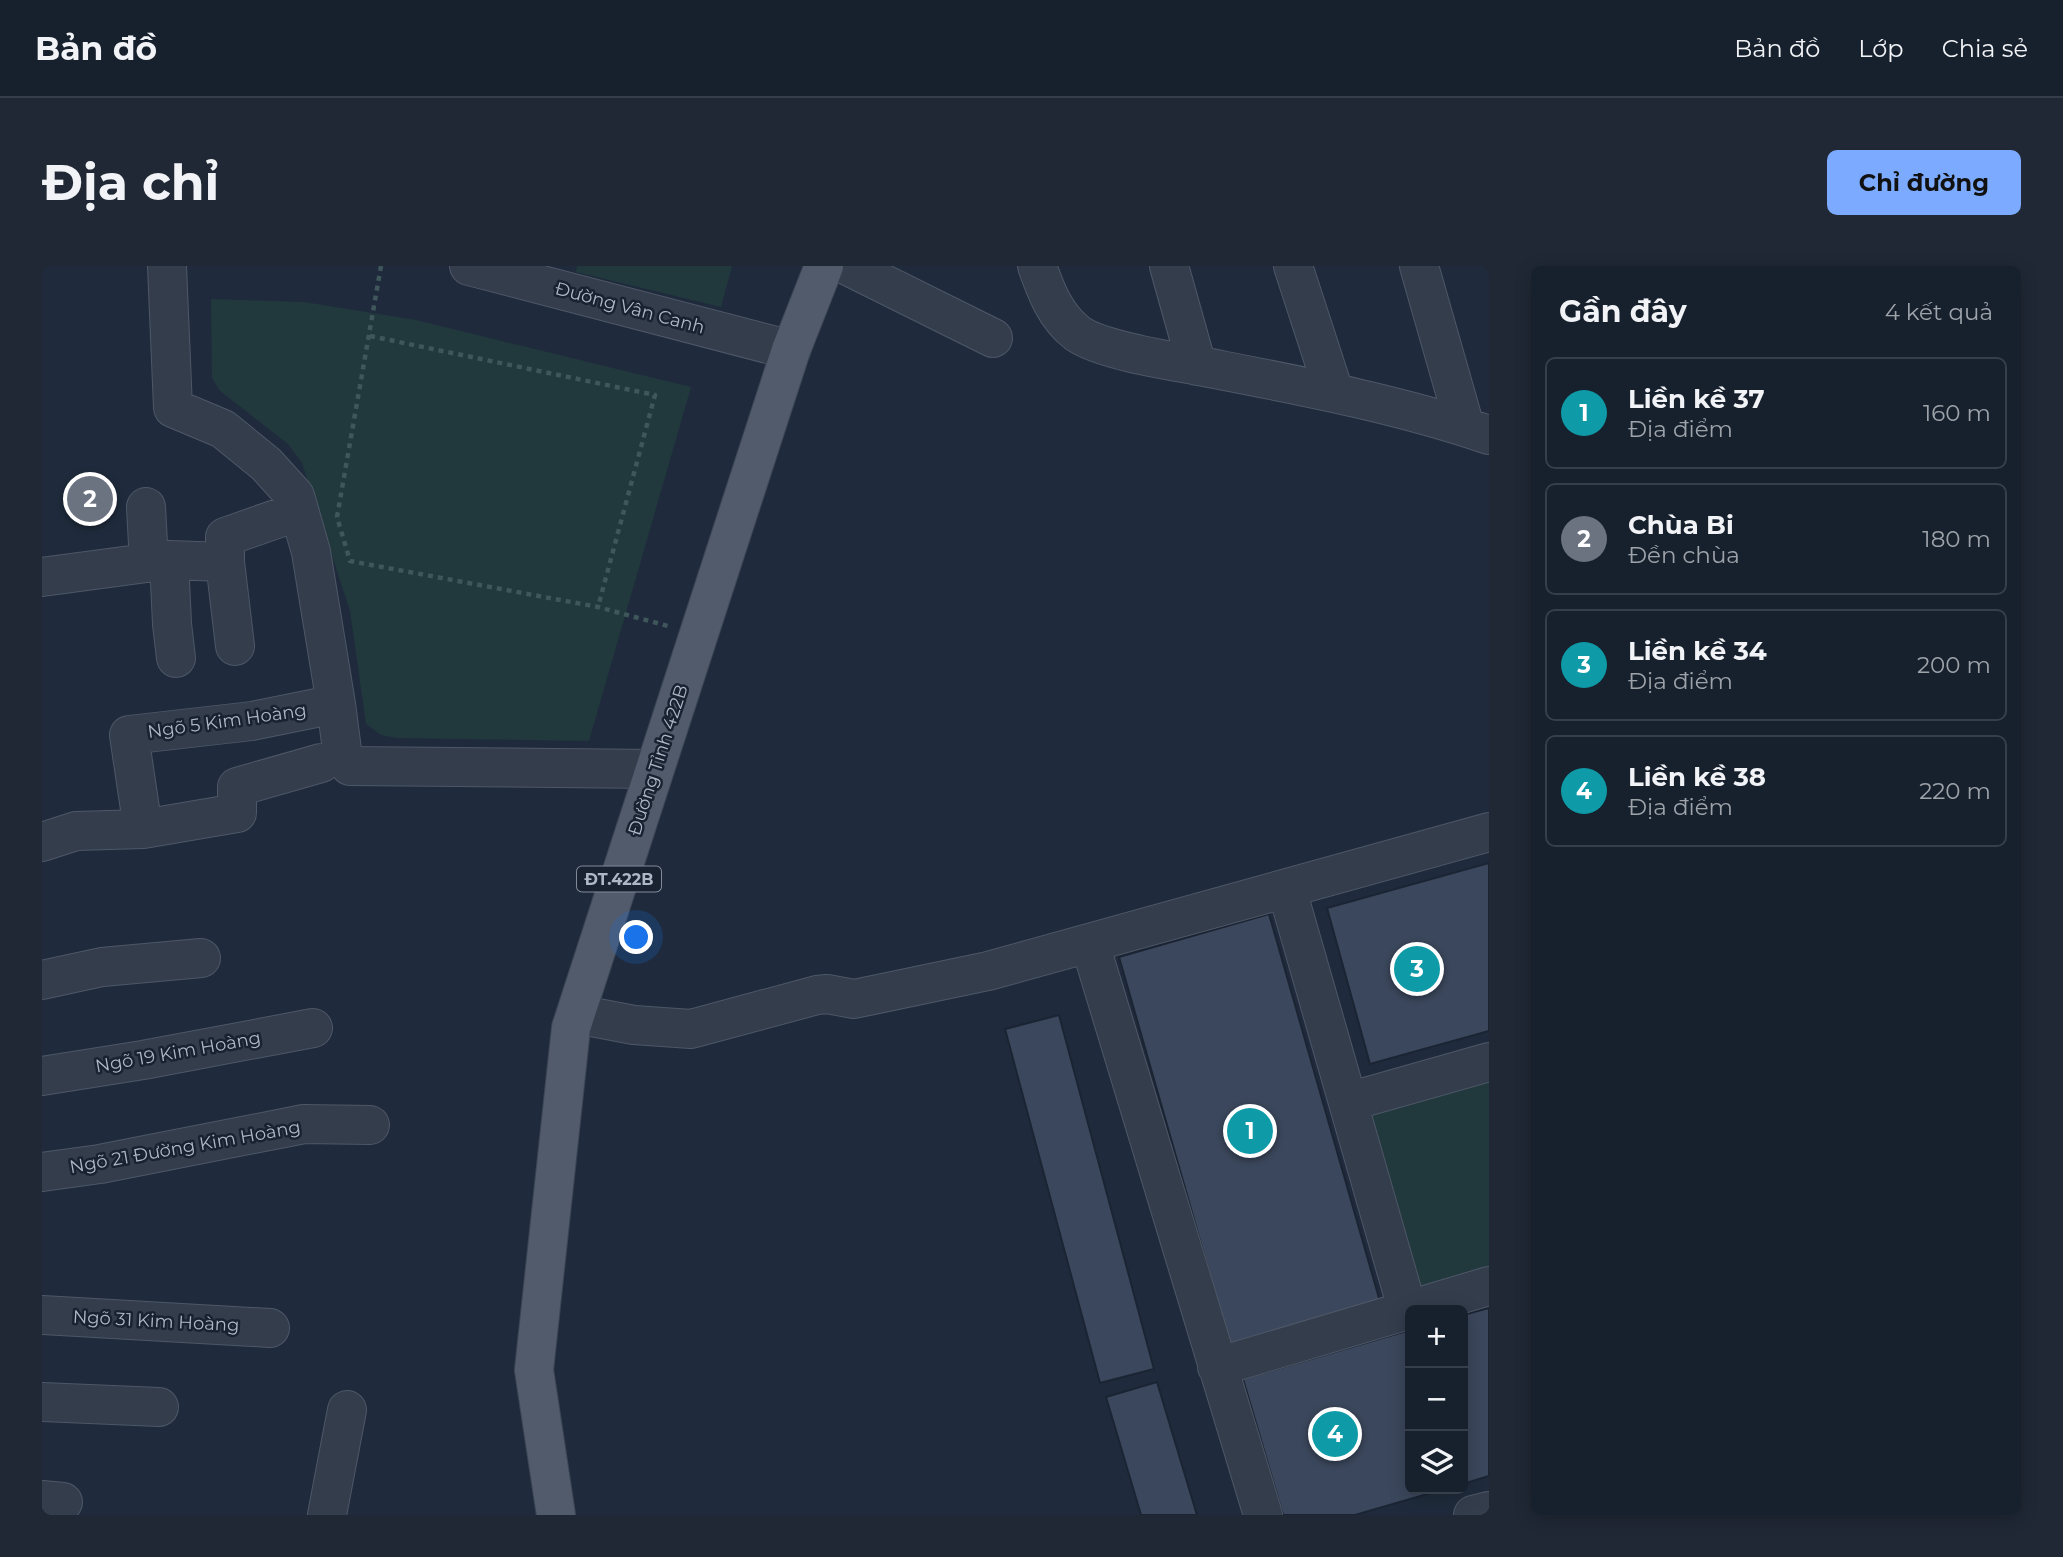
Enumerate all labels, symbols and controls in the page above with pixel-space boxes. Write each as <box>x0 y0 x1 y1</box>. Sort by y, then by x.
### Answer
text: Bản đồ <box>35 28 157 68</box>
text: Bản đồ <box>1734 34 1820 63</box>
text: Lớp <box>1858 34 1904 63</box>
text: Chia sẻ <box>1942 34 2028 63</box>
button: Chỉ đường <box>1827 150 2021 215</box>
text: Địa chỉ <box>42 153 219 212</box>
street label: Đường Vân Canh <box>553 277 707 339</box>
text: Gần đây <box>1559 293 1687 330</box>
text: 4 kết quả <box>1885 298 1993 326</box>
text: Liền kề 37 <box>1628 383 1765 415</box>
text: 1 <box>1579 399 1589 427</box>
text: 160 m <box>1923 399 1991 427</box>
text: Địa điểm <box>1628 415 1733 443</box>
pin: 2 <box>67 473 113 525</box>
text: Chùa Bi <box>1628 509 1734 541</box>
text: 2 <box>1577 525 1591 553</box>
text: 180 m <box>1922 525 1991 553</box>
text: Đền chùa <box>1628 541 1740 569</box>
text: Liền kề 34 <box>1628 635 1767 667</box>
text: 3 <box>1577 651 1591 679</box>
text: 200 m <box>1917 651 1991 679</box>
text: Địa điểm <box>1628 667 1733 695</box>
street label: Đường Tỉnh 422B <box>623 682 693 838</box>
street label: Ngõ 5 Kim Hoàng <box>146 699 308 743</box>
text: Liền kề 38 <box>1628 761 1766 793</box>
text: 4 <box>1576 777 1592 805</box>
text: 220 m <box>1919 777 1991 805</box>
text: Địa điểm <box>1628 793 1733 821</box>
road number: ĐT.422B <box>577 866 661 892</box>
your location <box>619 920 653 954</box>
pin: 3 <box>1394 943 1440 995</box>
street label: Ngõ 19 Kim Hoàng <box>94 1027 262 1077</box>
pin: 1 <box>1227 1105 1273 1157</box>
street label: Ngõ 21 Đường Kim Hoàng <box>68 1116 302 1178</box>
map controls <box>1405 1305 1468 1494</box>
button: + <box>1405 1305 1468 1368</box>
street label: Ngõ 31 Kim Hoàng <box>72 1306 240 1336</box>
button: − <box>1405 1368 1468 1431</box>
pin: 4 <box>1312 1408 1358 1460</box>
button: layers <box>1405 1431 1468 1494</box>

